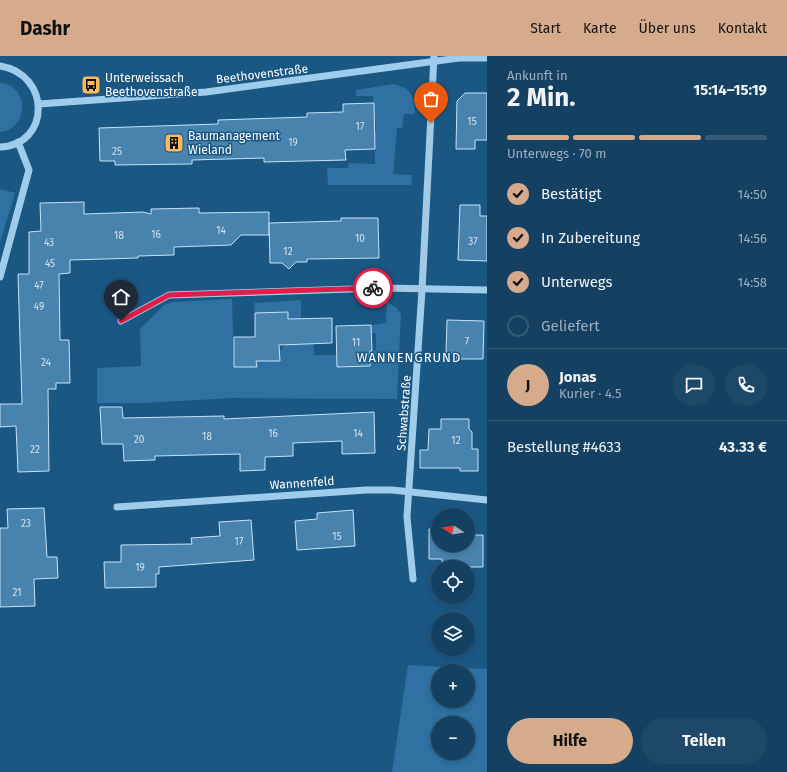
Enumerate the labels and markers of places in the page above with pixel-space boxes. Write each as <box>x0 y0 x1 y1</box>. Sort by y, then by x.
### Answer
place label: Unterweissach Beethovenstraße <box>105 71 197 99</box>
bus stop icon: Unterweissach Beethovenstraße <box>80 74 102 96</box>
pin <box>414 82 448 123</box>
place label: Baumanagement Wieland <box>188 129 281 157</box>
building icon: Baumanagement Wieland <box>163 132 185 154</box>
pin <box>104 280 138 321</box>

